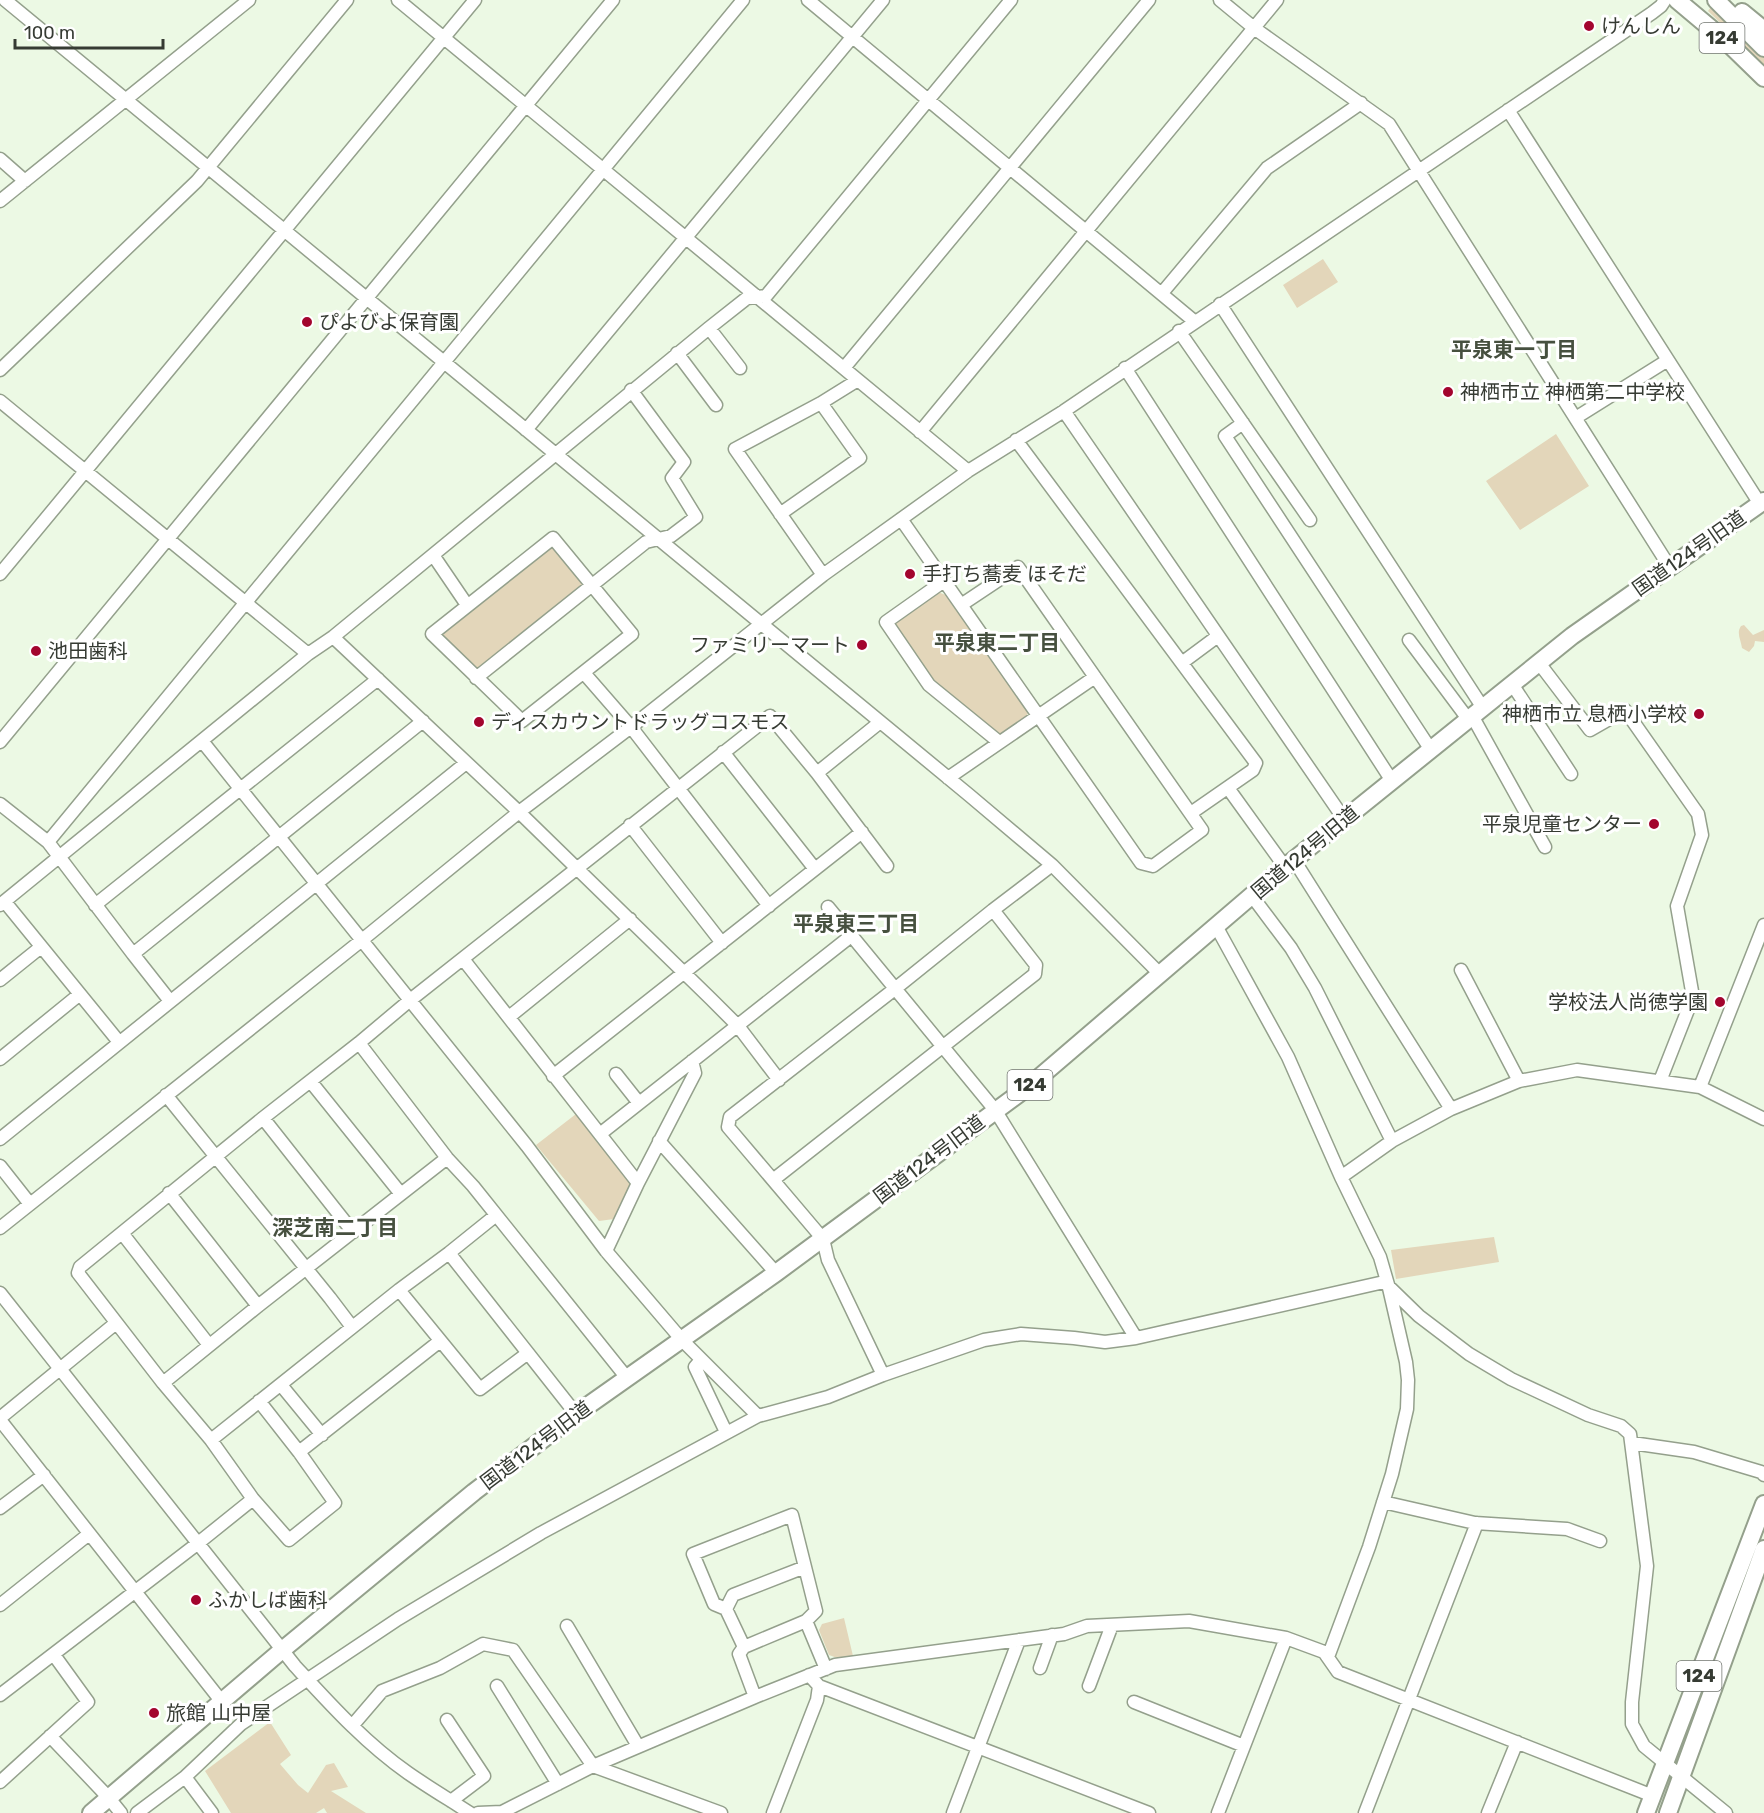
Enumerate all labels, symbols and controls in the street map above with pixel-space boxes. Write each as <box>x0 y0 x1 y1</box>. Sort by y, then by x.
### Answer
scale bar <box>15 12 164 50</box>
place label: けんしん <box>1601 14 1681 38</box>
marker: けんしん <box>1582 19 1596 33</box>
text: 100 m <box>24 22 75 44</box>
road number: 124 <box>1700 23 1744 53</box>
place label: ぴよびよ保育園 <box>319 310 459 334</box>
marker: ぴよびよ保育園 <box>300 315 314 329</box>
district label: 平泉東一丁目 <box>1451 337 1577 362</box>
place label: 神栖市立 神栖第二中学校 <box>1460 380 1685 404</box>
marker: 神栖市立 神栖第二中学校 <box>1441 385 1455 399</box>
street label: 国道124号旧道 <box>1628 505 1750 601</box>
place label: 手打ち蕎麦 ほそだ <box>922 562 1087 586</box>
marker: 手打ち蕎麦 ほそだ <box>903 567 917 581</box>
district label: 平泉東二丁目 <box>934 630 1060 655</box>
place label: ファミリーマート <box>690 633 850 657</box>
marker: ファミリーマート <box>855 638 869 652</box>
place label: 池田歯科 <box>48 639 128 663</box>
marker: 池田歯科 <box>29 644 43 658</box>
place label: 神栖市立 息栖小学校 <box>1502 702 1687 726</box>
marker: 神栖市立 息栖小学校 <box>1692 707 1706 721</box>
place label: ディスカウントドラッグコスモス <box>491 710 790 734</box>
marker: ディスカウントドラッグコスモス <box>472 715 486 729</box>
street label: 国道124号旧道 <box>1247 800 1363 904</box>
place label: 平泉児童センター <box>1482 812 1642 836</box>
marker: 平泉児童センター <box>1647 817 1661 831</box>
district label: 平泉東三丁目 <box>793 911 919 936</box>
place label: 学校法人尚徳学園 <box>1548 990 1708 1014</box>
marker: 学校法人尚徳学園 <box>1713 995 1727 1009</box>
road number: 124 <box>1008 1070 1052 1100</box>
street label: 国道124号旧道 <box>869 1110 989 1208</box>
district label: 深芝南二丁目 <box>272 1215 398 1240</box>
street label: 国道124号旧道 <box>476 1396 596 1494</box>
place label: ふかしば歯科 <box>208 1588 328 1612</box>
marker: ふかしば歯科 <box>189 1593 203 1607</box>
road number: 124 <box>1676 1661 1722 1691</box>
place label: 旅館 山中屋 <box>166 1701 271 1725</box>
marker: 旅館 山中屋 <box>147 1706 161 1720</box>

